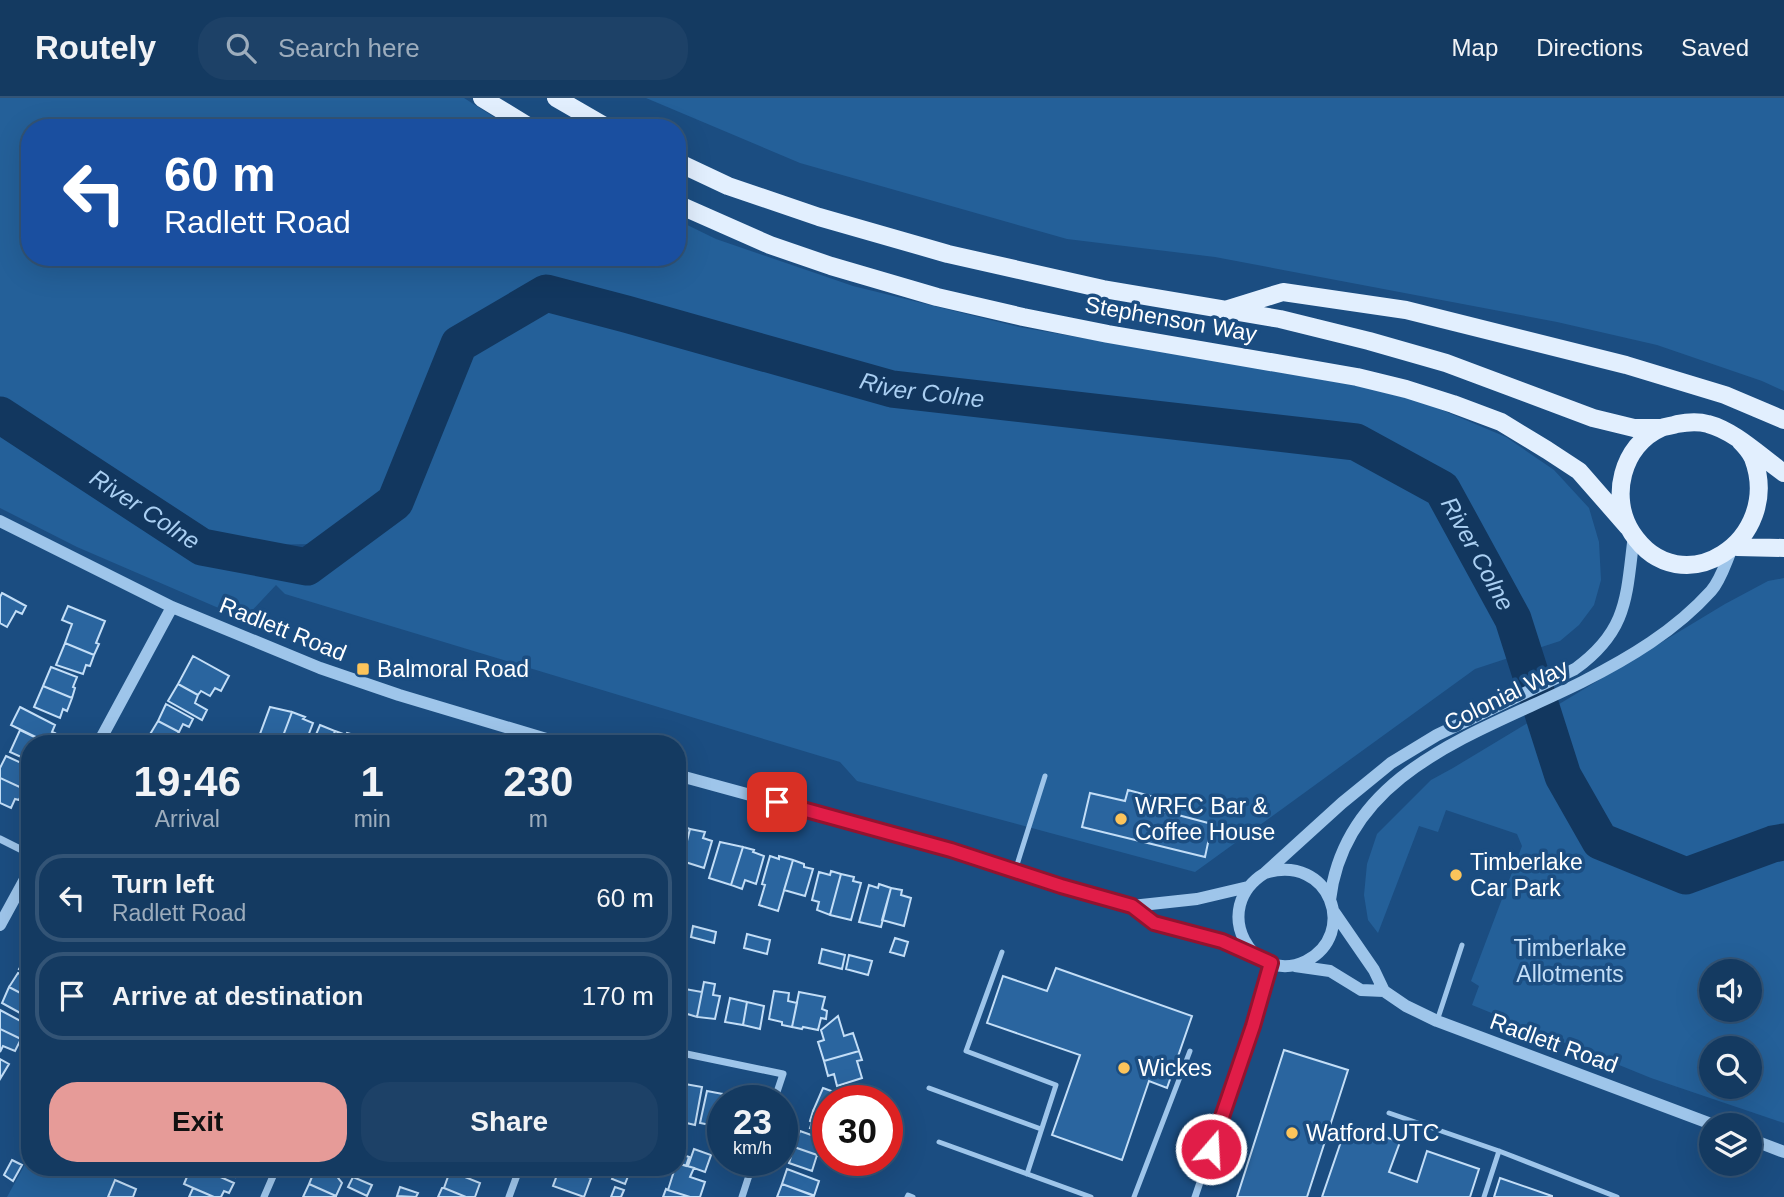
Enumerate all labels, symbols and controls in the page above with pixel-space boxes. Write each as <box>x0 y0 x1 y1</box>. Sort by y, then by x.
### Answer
search box <box>198 17 688 80</box>
text: Routely <box>35 29 156 66</box>
icon: search <box>222 29 260 67</box>
text: Search here <box>278 33 420 63</box>
text: Map <box>1452 34 1498 61</box>
text: Directions <box>1536 34 1643 61</box>
text: Saved <box>1681 34 1749 61</box>
icon: left <box>49 147 140 238</box>
text: 60 m <box>164 147 276 201</box>
text: Radlett Road <box>164 204 351 240</box>
street label: Stephenson Way <box>1083 291 1260 347</box>
water label: River Colne <box>857 367 986 412</box>
water label: River Colne <box>85 464 205 555</box>
water label: River Colne <box>1436 492 1520 615</box>
street label: Radlett Road <box>216 592 350 666</box>
street label: Colonial Way <box>1440 654 1573 736</box>
place label: Balmoral Road <box>377 656 529 682</box>
marker: Balmoral Road <box>355 661 371 677</box>
text: 19:46 <box>134 758 241 805</box>
text: 1 <box>360 758 384 805</box>
text: 230 <box>503 758 573 805</box>
pin <box>747 772 807 832</box>
icon: arrive <box>758 783 796 821</box>
place label: WRFC Bar & Coffee House <box>1135 793 1275 845</box>
text: Arrival <box>155 806 220 832</box>
text: min <box>354 806 391 832</box>
text: m <box>529 806 548 832</box>
marker: WRFC Bar & Coffee House <box>1113 811 1129 827</box>
place label: Timberlake Car Park <box>1470 849 1583 901</box>
marker: Timberlake Car Park <box>1448 867 1464 883</box>
text: Turn left <box>112 869 214 899</box>
icon: left <box>53 879 91 917</box>
text: 60 m <box>596 883 654 913</box>
text: Radlett Road <box>112 900 246 926</box>
park label: Timberlake Allotments <box>1514 935 1626 987</box>
map controls <box>1699 959 1762 1176</box>
button: sound <box>1699 959 1762 1022</box>
icon: arrive <box>53 977 91 1015</box>
text: Arrive at destination <box>112 981 363 1011</box>
text: 170 m <box>582 981 654 1011</box>
street label: Radlett Road <box>1486 1008 1622 1078</box>
button: search <box>1699 1036 1762 1099</box>
place label: Wickes <box>1138 1055 1212 1081</box>
marker: Wickes <box>1116 1060 1132 1076</box>
button: Exit <box>49 1082 347 1162</box>
button: Share <box>361 1082 658 1162</box>
speed limit sign: 30 <box>812 1085 903 1176</box>
text: 23 <box>733 1102 772 1141</box>
position arrow <box>1174 1112 1248 1186</box>
button: layers <box>1699 1113 1762 1176</box>
place label: Watford UTC <box>1306 1120 1439 1146</box>
marker: Watford UTC <box>1284 1125 1300 1141</box>
text: km/h <box>733 1138 772 1158</box>

